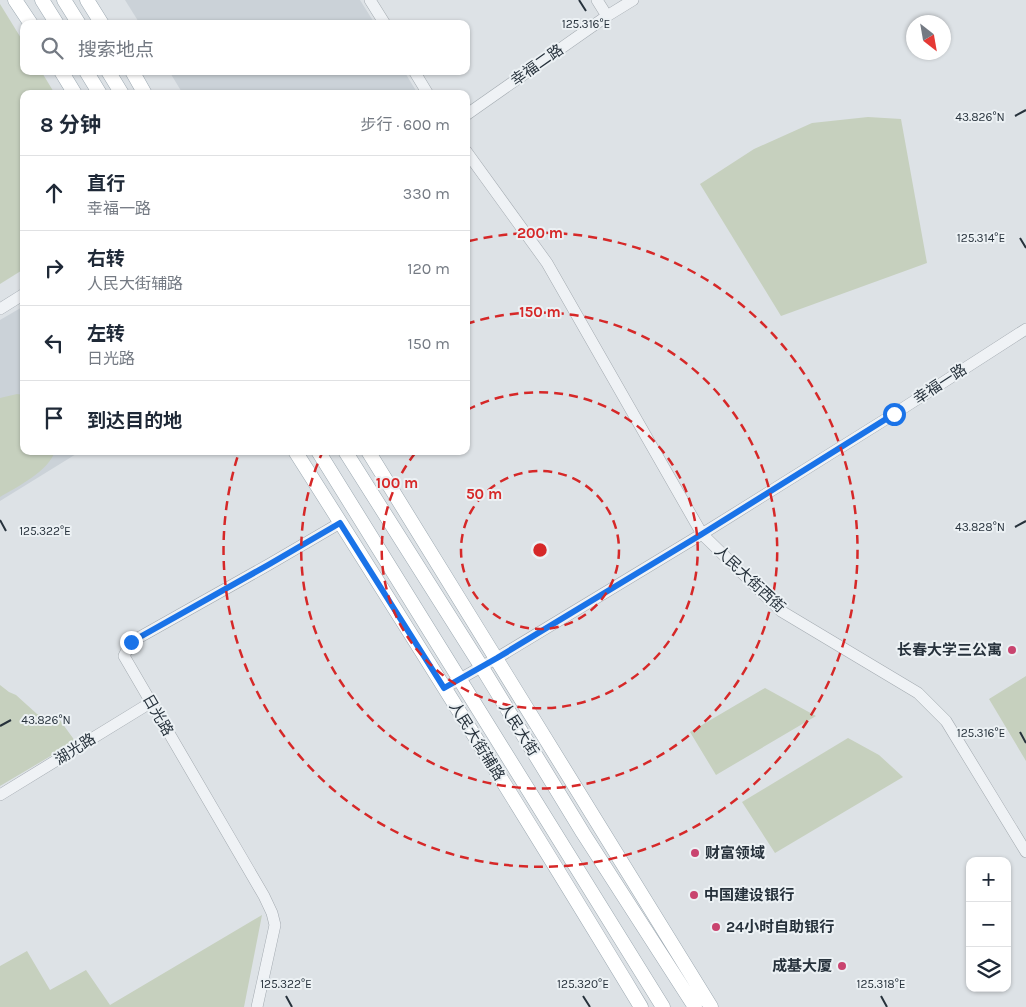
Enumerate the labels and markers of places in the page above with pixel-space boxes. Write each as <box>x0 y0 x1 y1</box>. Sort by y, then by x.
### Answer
centre of rings <box>531 541 549 559</box>
place label: 长春大学三公寓 <box>897 641 1002 659</box>
marker: 长春大学三公寓 <box>1006 644 1018 656</box>
place label: 财富领域 <box>705 844 765 862</box>
marker: 财富领域 <box>689 847 701 859</box>
place label: 中国建设银行 <box>704 886 794 904</box>
marker: 中国建设银行 <box>688 889 700 901</box>
place label: 24小时自助银行 <box>726 918 834 936</box>
marker: 24小时自助银行 <box>710 921 722 933</box>
place label: 成基大厦 <box>772 957 832 975</box>
marker: 成基大厦 <box>836 960 848 972</box>

